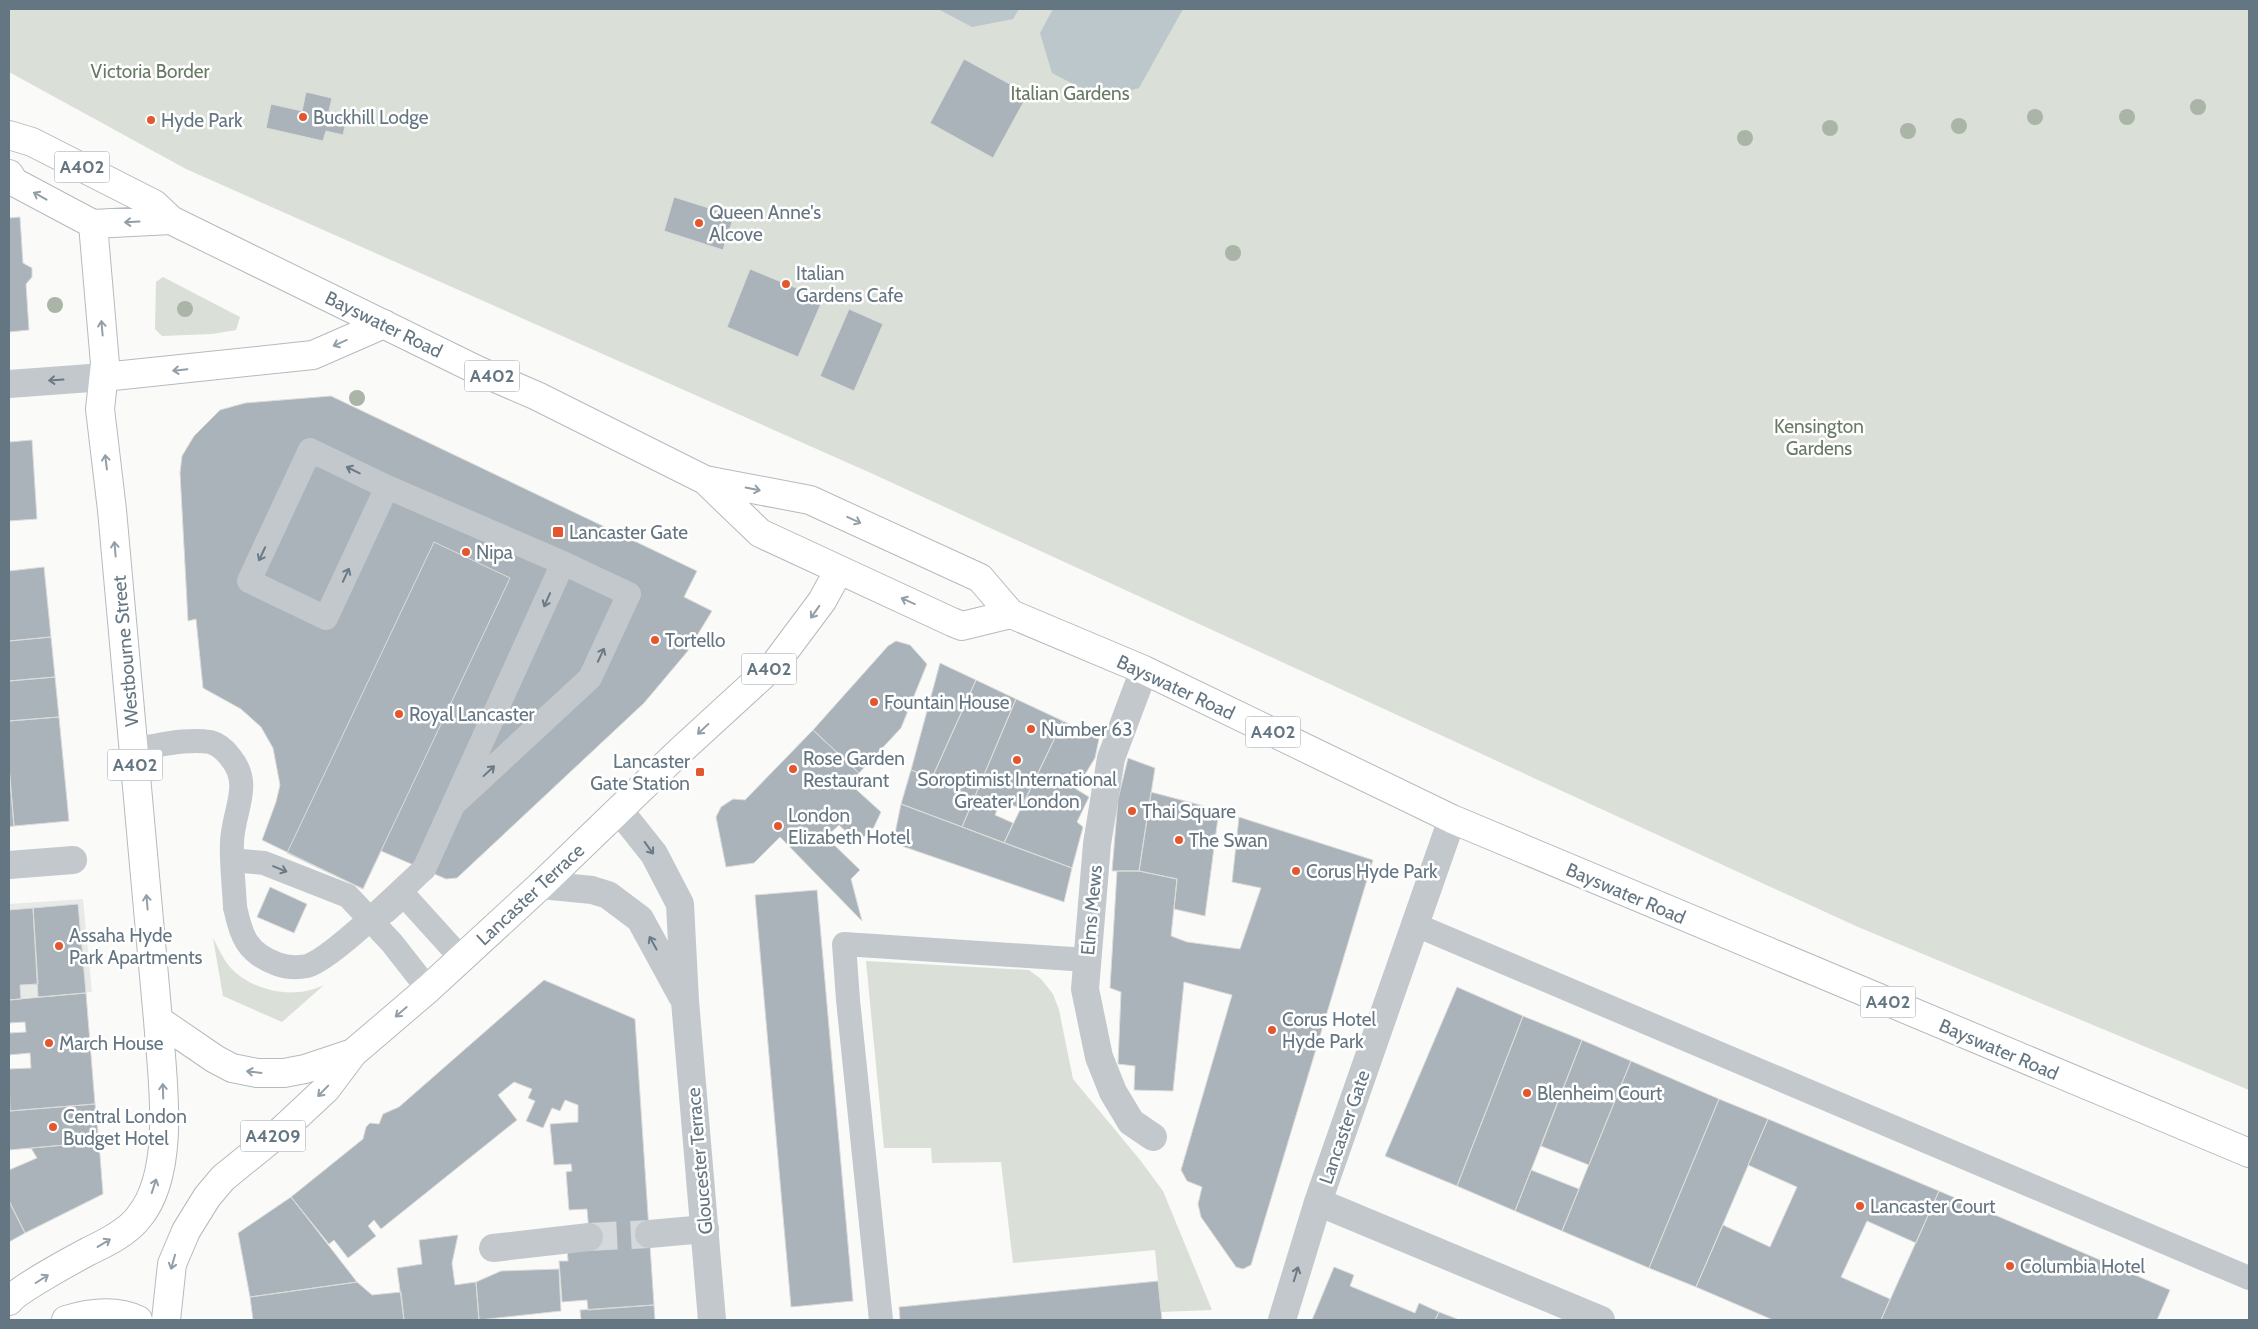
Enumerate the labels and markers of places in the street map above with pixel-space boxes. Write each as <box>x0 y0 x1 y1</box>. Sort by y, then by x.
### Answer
place label: Buckhill Lodge <box>313 106 429 129</box>
place label: Hyde Park <box>161 109 243 132</box>
marker: Buckhill Lodge <box>297 111 309 123</box>
marker: Hyde Park <box>145 114 157 126</box>
place label: Queen Anne's Alcove <box>709 201 821 246</box>
marker: Queen Anne's Alcove <box>693 217 705 229</box>
place label: Italian Gardens Cafe <box>796 262 904 307</box>
marker: Italian Gardens Cafe <box>780 278 792 290</box>
place label: Lancaster Gate <box>569 521 688 544</box>
marker: Lancaster Gate <box>551 525 565 539</box>
place label: Nipa <box>476 541 513 564</box>
marker: Nipa <box>460 546 472 558</box>
place label: Tortello <box>665 629 725 652</box>
marker: Tortello <box>649 634 661 646</box>
place label: Fountain House <box>884 691 1010 714</box>
marker: Fountain House <box>868 696 880 708</box>
place label: Royal Lancaster <box>409 703 535 726</box>
marker: Royal Lancaster <box>393 708 405 720</box>
place label: Number 63 <box>1041 718 1132 741</box>
marker: Number 63 <box>1025 723 1037 735</box>
place label: Rose Garden Restaurant <box>803 747 905 792</box>
place label: Lancaster Gate Station <box>590 750 690 795</box>
marker: Soroptimist International Greater London <box>1011 754 1023 766</box>
marker: Rose Garden Restaurant <box>787 763 799 775</box>
marker: Lancaster Gate Station <box>694 766 706 778</box>
place label: Soroptimist International Greater London <box>917 768 1117 813</box>
place label: Thai Square <box>1142 800 1236 823</box>
place label: London Elizabeth Hotel <box>788 804 911 849</box>
marker: Thai Square <box>1126 805 1138 817</box>
marker: London Elizabeth Hotel <box>772 820 784 832</box>
place label: The Swan <box>1189 829 1268 852</box>
marker: The Swan <box>1173 834 1185 846</box>
place label: Corus Hyde Park <box>1306 860 1438 883</box>
marker: Corus Hyde Park <box>1290 865 1302 877</box>
place label: Assaha Hyde Park Apartments <box>69 924 203 969</box>
marker: Assaha Hyde Park Apartments <box>53 940 65 952</box>
place label: Corus Hotel Hyde Park <box>1282 1008 1377 1053</box>
marker: Corus Hotel Hyde Park <box>1266 1024 1278 1036</box>
place label: March House <box>59 1032 164 1055</box>
marker: March House <box>43 1037 55 1049</box>
place label: Blenheim Court <box>1537 1082 1663 1105</box>
marker: Blenheim Court <box>1521 1087 1533 1099</box>
place label: Central London Budget Hotel <box>63 1105 187 1150</box>
marker: Central London Budget Hotel <box>47 1121 59 1133</box>
place label: Lancaster Court <box>1870 1195 1996 1218</box>
marker: Lancaster Court <box>1854 1200 1866 1212</box>
place label: Columbia Hotel <box>2020 1255 2145 1278</box>
marker: Columbia Hotel <box>2004 1260 2016 1272</box>

